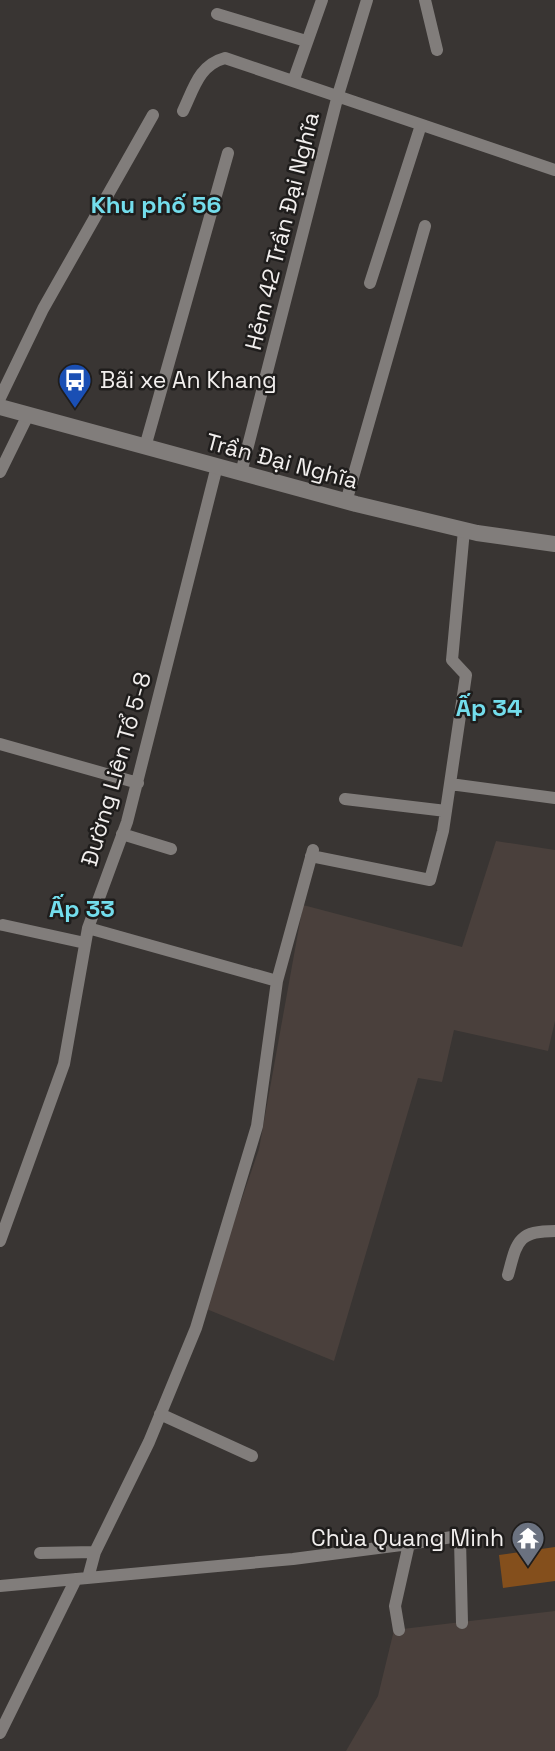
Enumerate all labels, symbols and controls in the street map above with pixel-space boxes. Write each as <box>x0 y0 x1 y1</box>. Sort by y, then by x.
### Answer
street label: Hẻm 42 Trần Đại Nghĩa <box>238 109 326 353</box>
district label: Khu phố 56 <box>91 189 221 220</box>
bus stop icon: Bãi xe An Khang <box>56 361 94 410</box>
place label: Bãi xe An Khang <box>100 365 277 395</box>
street label: Trần Đại Nghĩa <box>203 426 361 496</box>
street label: Đường Liên Tổ 5-8 <box>74 669 158 869</box>
district label: Ấp 34 <box>456 692 522 723</box>
district label: Ấp 33 <box>49 893 115 924</box>
temple icon: Chùa Quang Minh <box>509 1519 547 1568</box>
place label: Chùa Quang Minh <box>311 1523 504 1553</box>

